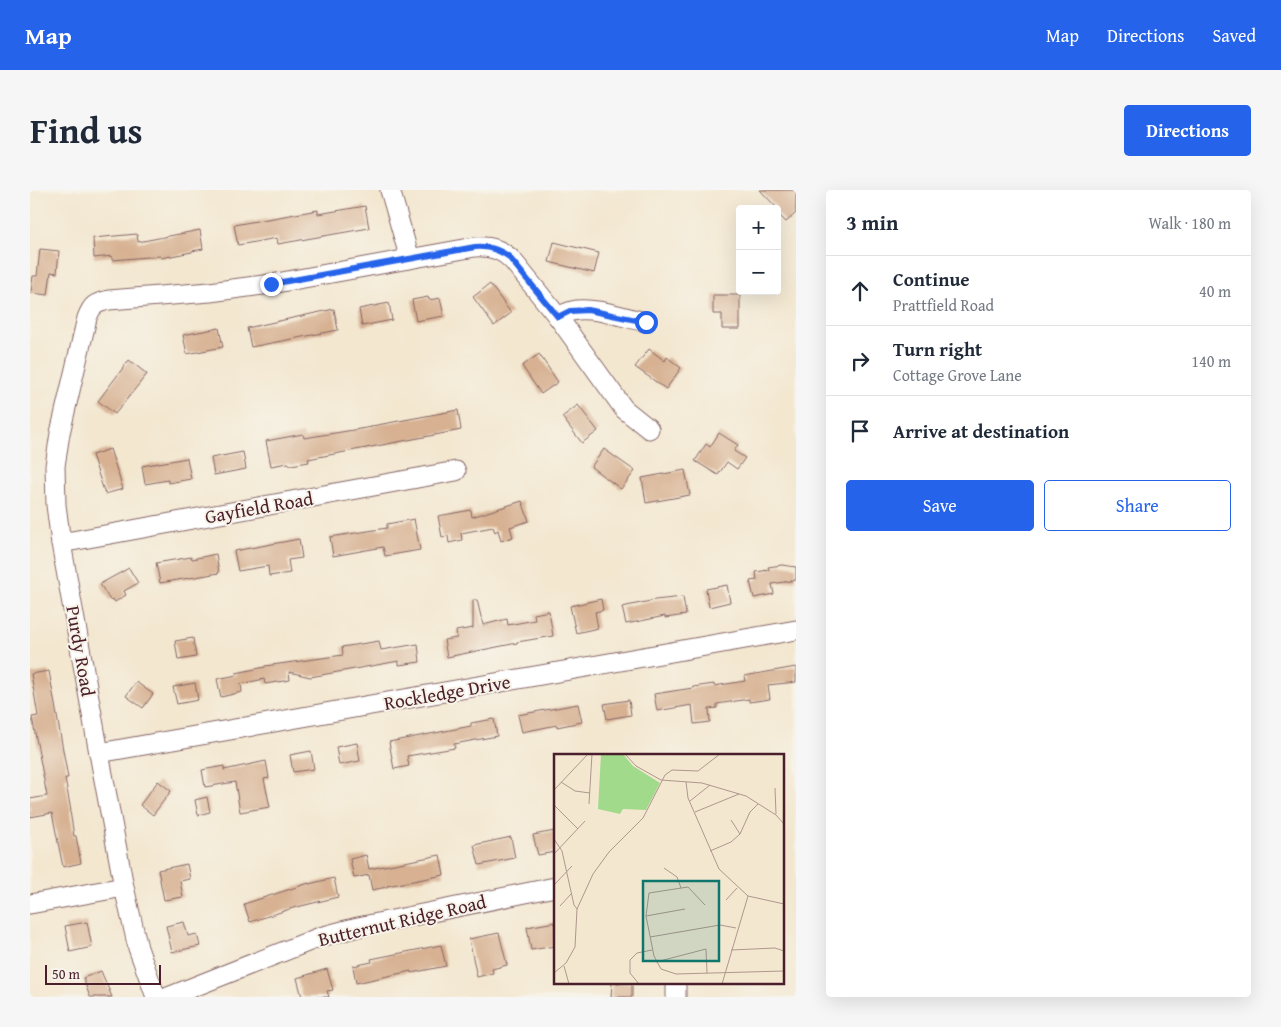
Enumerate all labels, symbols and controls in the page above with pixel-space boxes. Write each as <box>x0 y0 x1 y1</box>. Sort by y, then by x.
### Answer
text: Map <box>25 18 72 53</box>
text: Map <box>1046 22 1079 49</box>
text: Directions <box>1107 22 1184 49</box>
text: Saved <box>1212 22 1256 49</box>
text: Find us <box>30 105 143 156</box>
button: Directions <box>1124 105 1251 156</box>
map controls <box>736 205 781 295</box>
button: + <box>736 205 781 250</box>
text: 3 min <box>846 207 898 238</box>
text: Walk · 180 m <box>1148 211 1231 235</box>
button: − <box>736 250 781 295</box>
text: Continue <box>893 265 970 293</box>
route end <box>260 273 283 296</box>
icon: ahead <box>846 277 874 305</box>
text: 40 m <box>1199 279 1231 303</box>
text: Prattfield Road <box>893 293 994 317</box>
route start <box>635 311 658 334</box>
text: Turn right <box>893 335 982 363</box>
icon: right <box>846 347 874 375</box>
text: 140 m <box>1191 349 1231 373</box>
text: Cottage Grove Lane <box>893 363 1022 387</box>
icon: arrive <box>846 417 874 445</box>
text: Arrive at destination <box>893 417 1069 445</box>
button: Save <box>846 480 1034 531</box>
button: Share <box>1044 480 1231 531</box>
street label: Gayfield Road <box>203 484 316 530</box>
street label: Purdy Road <box>59 603 103 699</box>
street label: Rockledge Drive <box>382 667 513 717</box>
inset map <box>554 754 784 984</box>
street label: Butternut Ridge Road <box>315 887 490 953</box>
scale bar <box>45 962 161 985</box>
text: 50 m <box>52 964 80 984</box>

